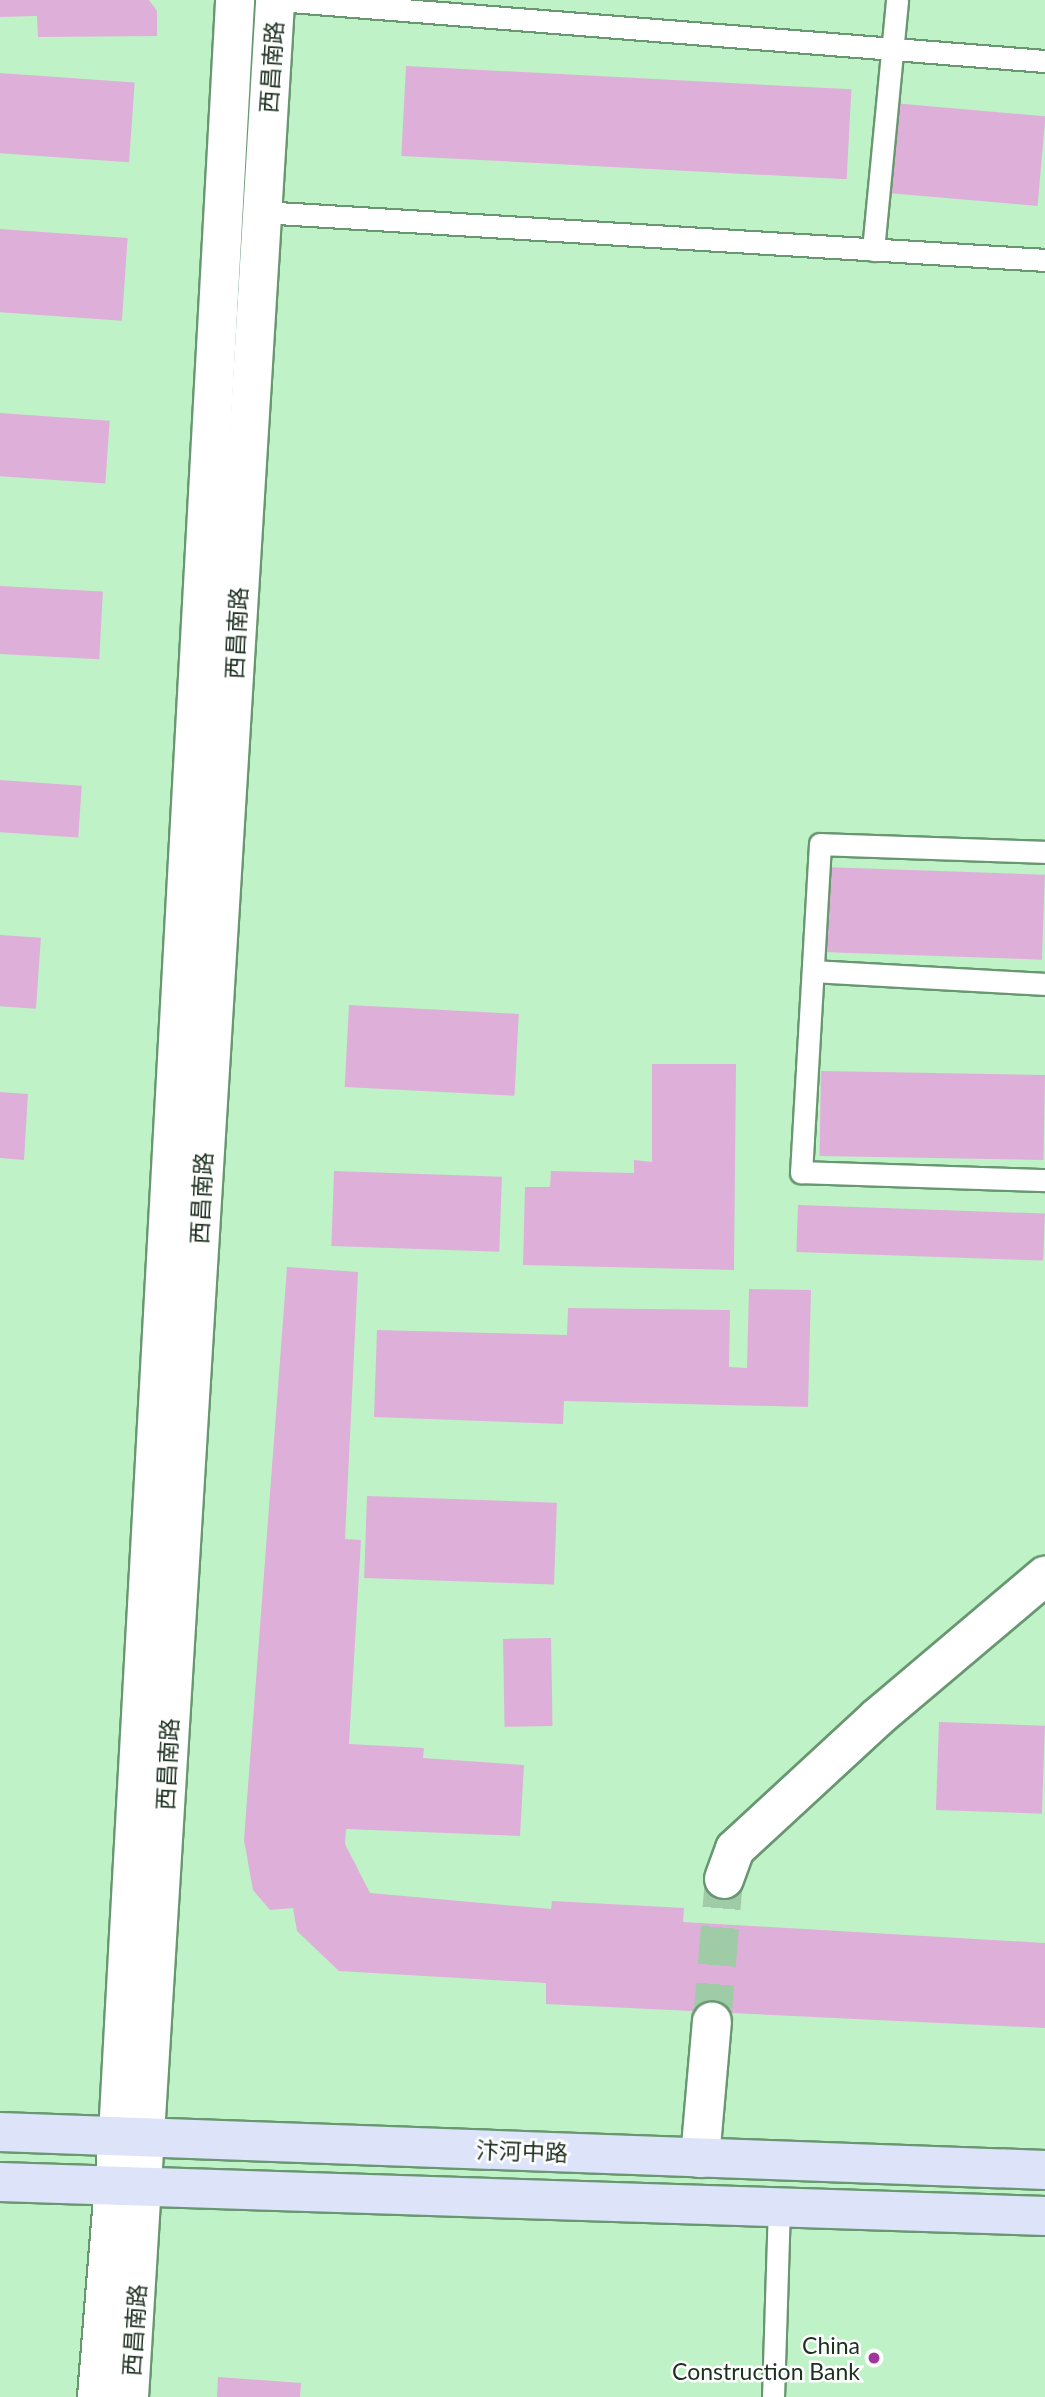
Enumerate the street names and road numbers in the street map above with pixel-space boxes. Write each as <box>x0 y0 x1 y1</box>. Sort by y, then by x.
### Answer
street label: 西昌南路 <box>254 20 288 114</box>
street label: 西昌南路 <box>220 586 252 680</box>
street label: 西昌南路 <box>185 1151 217 1245</box>
street label: 西昌南路 <box>151 1717 183 1811</box>
street label: 汴河中路 <box>476 2136 568 2166</box>
street label: 西昌南路 <box>117 2283 151 2377</box>

